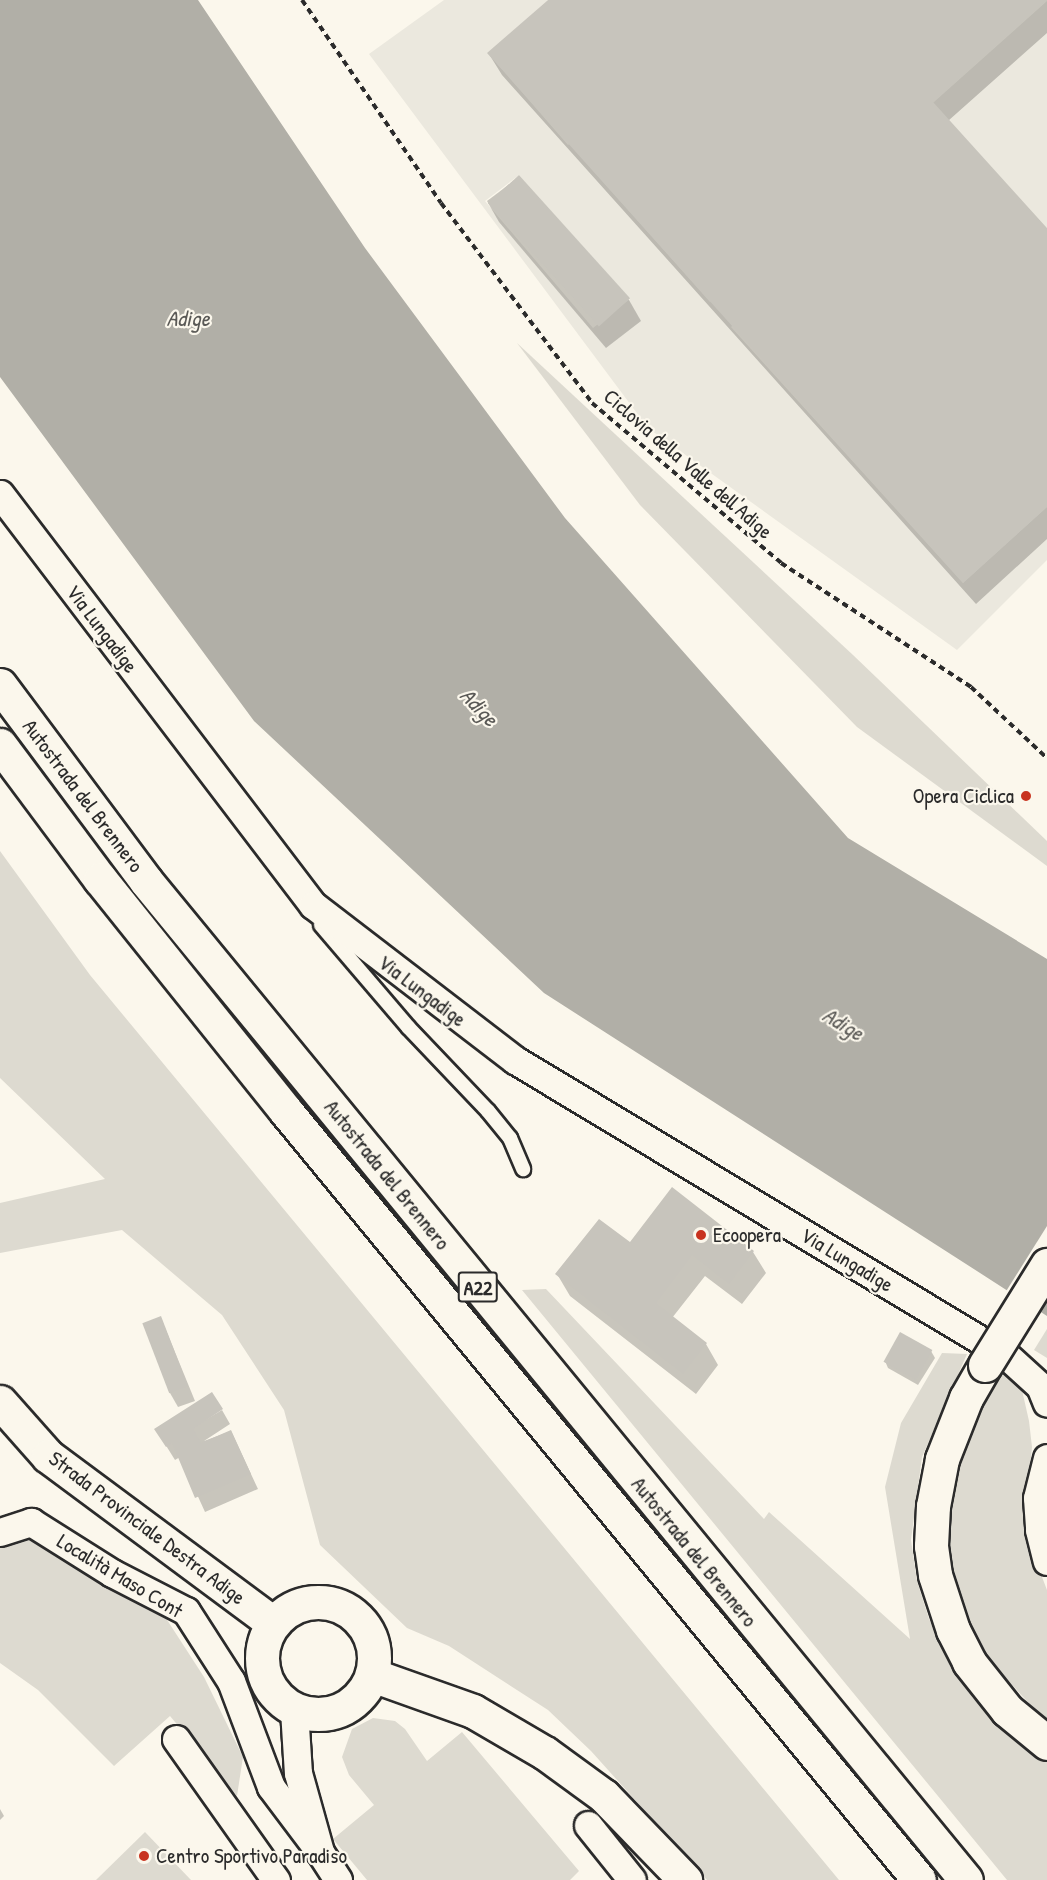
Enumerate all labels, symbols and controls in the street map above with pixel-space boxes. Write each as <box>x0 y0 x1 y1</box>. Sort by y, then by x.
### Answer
water label: Adige <box>167 306 209 332</box>
street label: Ciclovia della Valle dell'Adige <box>598 384 778 544</box>
street label: Via Lungadige <box>61 580 143 678</box>
water label: Adige <box>455 682 503 732</box>
street label: Autostrada del Brennero <box>17 714 149 878</box>
place label: Opera Ciclica <box>913 783 1014 809</box>
marker: Opera Ciclica <box>1019 789 1033 803</box>
street label: Via Lungadige <box>373 950 471 1032</box>
water label: Adige <box>818 1002 868 1046</box>
street label: Autostrada del Brennero <box>319 1095 455 1255</box>
place label: Ecoopera <box>713 1222 781 1248</box>
street label: Via Lungadige <box>796 1223 898 1297</box>
marker: Ecoopera <box>694 1228 708 1242</box>
road number: A22 <box>457 1270 499 1304</box>
street label: Strada Provinciale Destra Adige <box>44 1446 250 1610</box>
street label: Autostrada del Brennero <box>626 1472 762 1632</box>
street label: Località Maso Cont <box>53 1529 187 1623</box>
place label: Centro Sportivo Paradiso <box>156 1843 347 1869</box>
marker: Centro Sportivo Paradiso <box>137 1849 151 1863</box>

